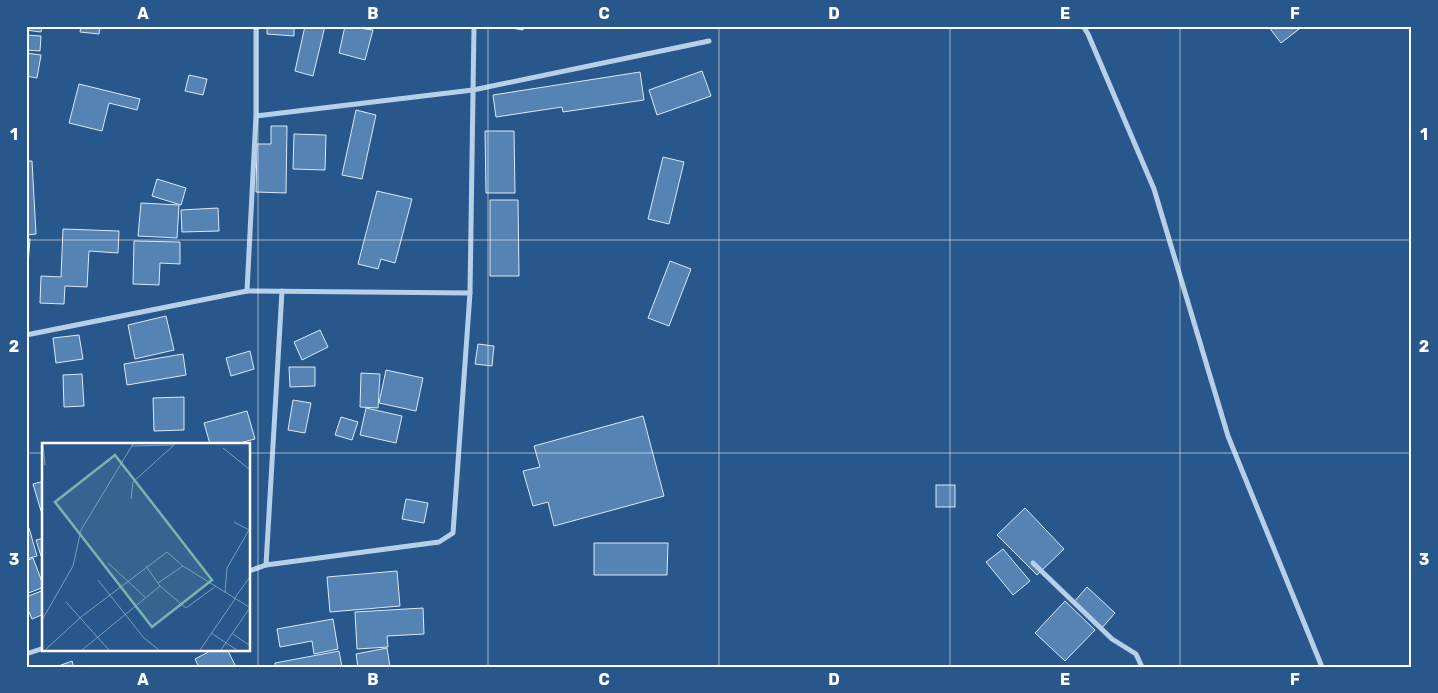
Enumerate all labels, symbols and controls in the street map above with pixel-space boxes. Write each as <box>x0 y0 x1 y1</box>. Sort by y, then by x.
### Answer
text: A <box>137 4 149 23</box>
text: B <box>367 4 379 23</box>
text: C <box>598 4 610 23</box>
text: D <box>828 4 840 23</box>
text: E <box>1060 4 1070 23</box>
text: F <box>1290 4 1300 23</box>
text: 1 <box>10 125 18 144</box>
text: 1 <box>1420 125 1428 144</box>
text: 2 <box>9 337 19 356</box>
text: 2 <box>1419 337 1429 356</box>
inset map <box>42 443 250 650</box>
text: 3 <box>9 550 19 569</box>
text: 3 <box>1419 550 1429 569</box>
text: A <box>137 670 149 689</box>
text: B <box>367 670 379 689</box>
text: C <box>598 670 610 689</box>
text: D <box>828 670 840 689</box>
text: E <box>1060 670 1070 689</box>
text: F <box>1290 670 1300 689</box>

